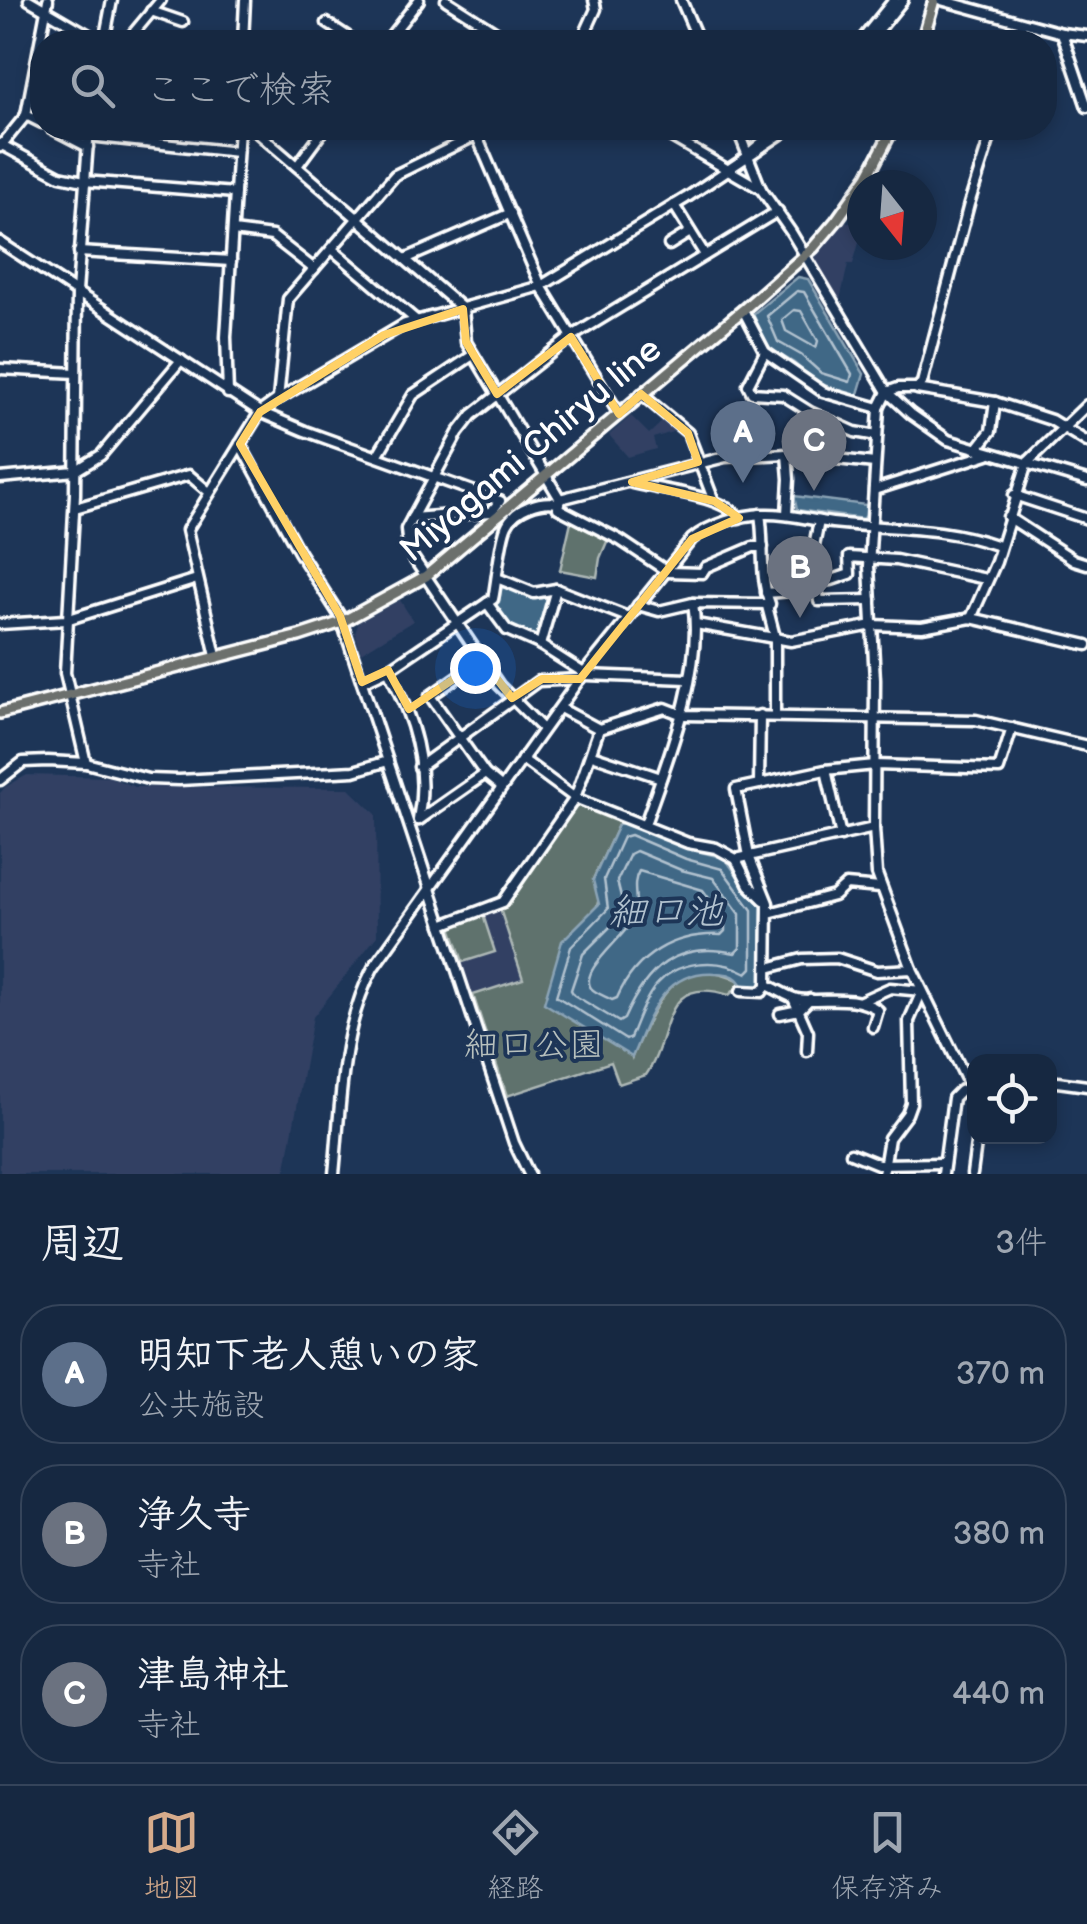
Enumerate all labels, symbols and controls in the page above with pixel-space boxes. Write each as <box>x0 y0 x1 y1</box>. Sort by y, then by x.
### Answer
search box <box>30 30 1057 140</box>
icon: search <box>65 58 120 113</box>
text: ここで検索 <box>145 68 335 113</box>
north arrow <box>847 170 937 260</box>
street label: Miyagami Chiryu line <box>392 328 670 572</box>
pin: A <box>710 400 776 483</box>
pin: C <box>782 408 846 491</box>
pin: B <box>768 536 832 618</box>
your location <box>450 643 501 694</box>
water label: 細口池 <box>609 890 724 935</box>
park label: 細口公園 <box>464 1024 604 1067</box>
map controls <box>967 1054 1057 1144</box>
button: locate <box>967 1054 1057 1144</box>
text: 周辺 <box>40 1219 124 1270</box>
text: 3件 <box>995 1224 1047 1263</box>
text: 明知下老人憩いの家 <box>137 1333 479 1378</box>
text: A <box>65 1355 84 1394</box>
text: 370 m <box>956 1355 1045 1394</box>
text: 公共施設 <box>137 1386 265 1425</box>
text: 浄久寺 <box>137 1493 251 1538</box>
text: B <box>63 1515 86 1554</box>
text: 380 m <box>953 1515 1045 1554</box>
text: 寺社 <box>137 1546 201 1585</box>
text: 津島神社 <box>137 1653 289 1698</box>
text: C <box>63 1675 86 1714</box>
text: 440 m <box>952 1675 1045 1714</box>
text: 寺社 <box>137 1706 201 1745</box>
tab: 地図 <box>144 1805 200 1905</box>
tab: 経路 <box>487 1805 543 1905</box>
tab: 保存済み <box>831 1805 943 1905</box>

